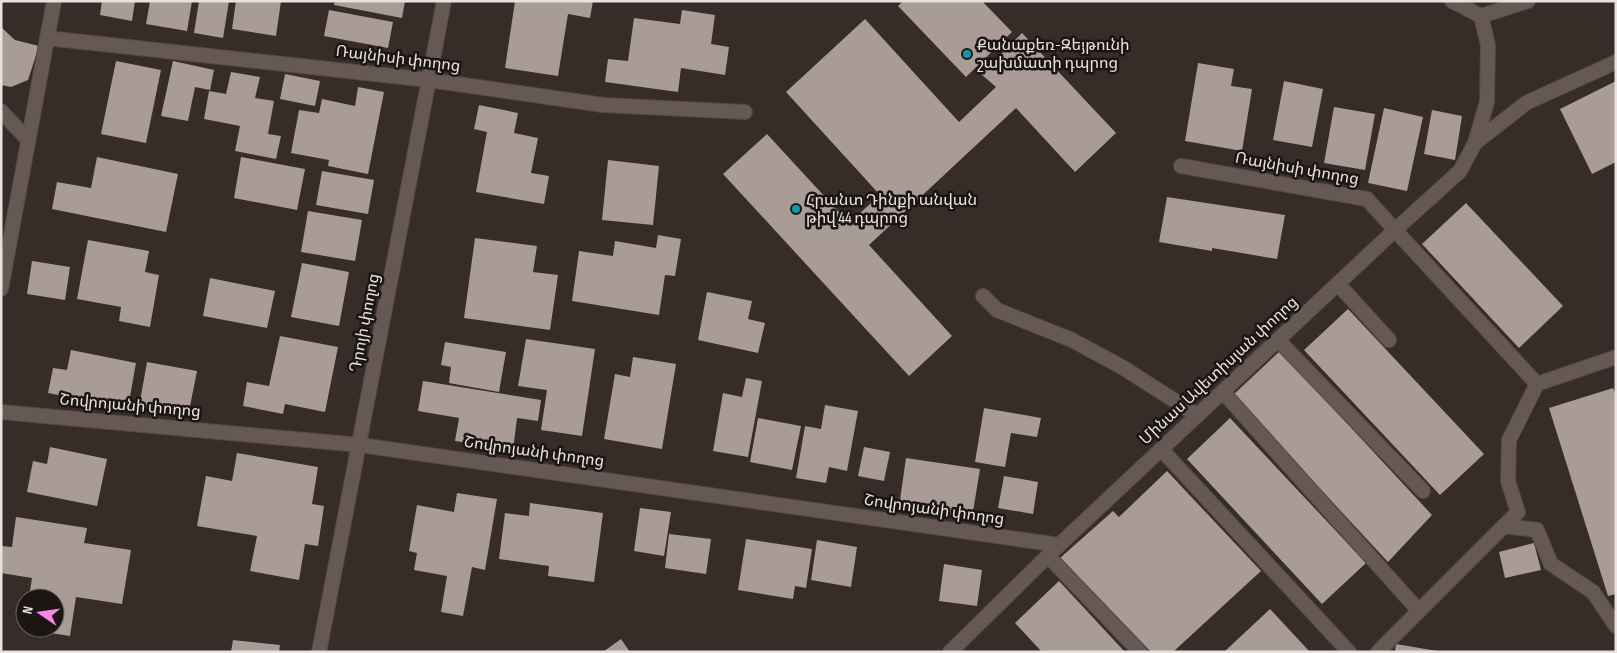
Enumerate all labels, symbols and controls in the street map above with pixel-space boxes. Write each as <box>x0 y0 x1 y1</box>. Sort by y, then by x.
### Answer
place label: Քանաքեռ-Զեյթունի շախմատի դպրոց <box>977 36 1130 73</box>
street label: Ռայնիսի փողոց <box>335 42 461 76</box>
marker: Քանաքեռ-Զեյթունի շախմատի դպրոց <box>961 48 973 60</box>
street label: Ռայնիսի փողոց <box>1234 149 1360 189</box>
place label: Հրանտ Դինքի անվան թիվ 44 դպրոց <box>806 191 977 228</box>
marker: Հրանտ Դինքի անվան թիվ 44 դպրոց <box>790 203 802 215</box>
street label: Դրոյի փողոց <box>346 272 384 374</box>
street label: Մինաս Ավետիսյան փողոց <box>1136 293 1302 449</box>
street label: Շովրոյանի փողոց <box>59 390 201 422</box>
street label: Շովրոյանի փողոց <box>463 433 605 471</box>
street label: Շովրոյանի փողոց <box>863 491 1005 529</box>
north arrow <box>15 588 65 638</box>
text: N <box>19 605 37 616</box>

